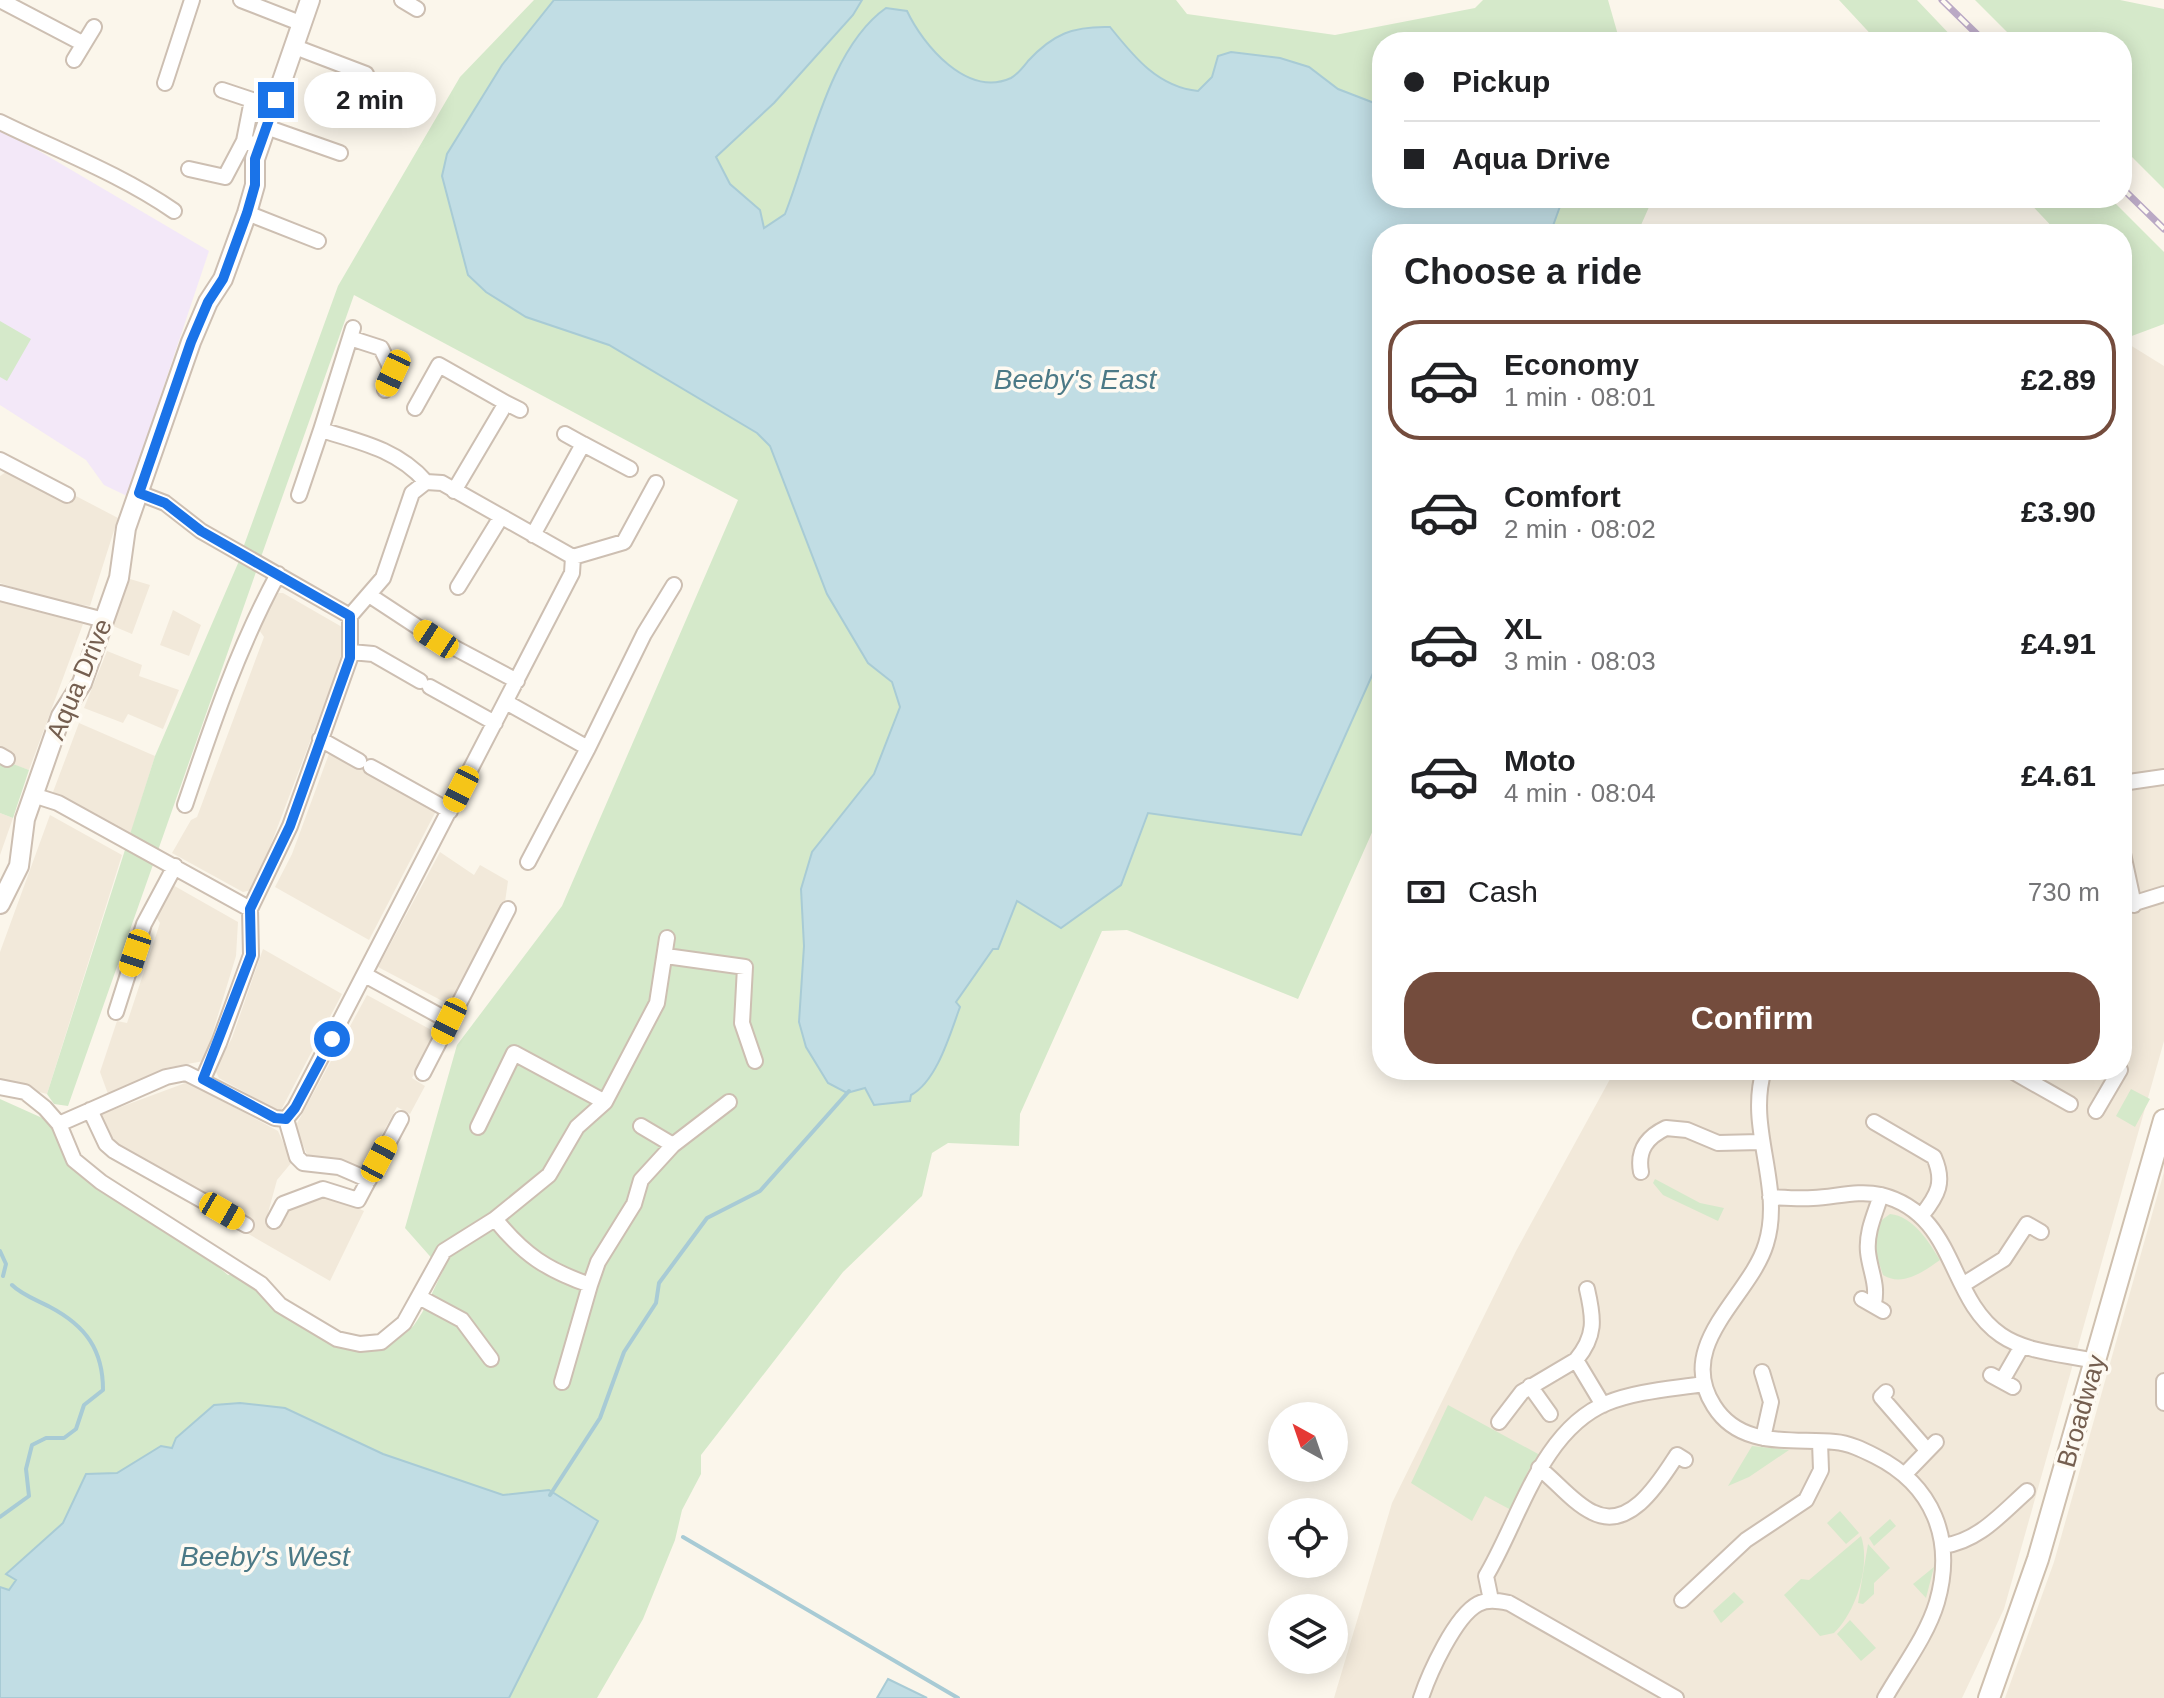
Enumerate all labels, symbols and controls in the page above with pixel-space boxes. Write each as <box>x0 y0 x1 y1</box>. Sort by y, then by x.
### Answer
text: Pickup <box>1452 65 1550 98</box>
callout: 2 min <box>304 72 436 128</box>
route end <box>258 82 294 118</box>
text: 2 min <box>336 85 404 115</box>
text: Aqua Drive <box>1452 142 1610 175</box>
text: Choose a ride <box>1404 251 1642 292</box>
icon: car <box>1408 344 1480 416</box>
car <box>372 346 414 400</box>
text: Economy <box>1504 348 1639 381</box>
text: £2.89 <box>2021 363 2096 396</box>
water label: Beeby's East <box>994 364 1157 395</box>
text: 1 min · 08:01 <box>1504 382 1656 412</box>
icon: car <box>1408 476 1480 548</box>
text: Comfort <box>1504 480 1621 513</box>
text: £3.90 <box>2021 495 2096 528</box>
text: 2 min · 08:02 <box>1504 514 1656 544</box>
icon: car <box>1408 608 1480 680</box>
text: XL <box>1504 612 1542 645</box>
street label: Aqua Drive <box>40 614 118 744</box>
car <box>409 616 463 662</box>
text: £4.91 <box>2021 627 2096 660</box>
text: 3 min · 08:03 <box>1504 646 1656 676</box>
icon: car <box>1408 740 1480 812</box>
text: Moto <box>1504 744 1576 777</box>
text: £4.61 <box>2021 759 2096 792</box>
car <box>439 762 483 816</box>
text: 4 min · 08:04 <box>1504 778 1656 808</box>
icon: cash <box>1404 870 1448 914</box>
text: Cash <box>1468 875 1538 908</box>
text: 730 m <box>2028 877 2100 907</box>
car <box>116 926 154 980</box>
button: Confirm <box>1404 972 2100 1064</box>
car <box>428 994 470 1048</box>
route start <box>314 1021 350 1057</box>
car <box>357 1132 401 1186</box>
car <box>195 1189 249 1233</box>
street label: Broadway <box>2051 1351 2111 1471</box>
north arrow <box>1268 1402 1348 1482</box>
map controls <box>1268 1402 1348 1674</box>
button: locate <box>1268 1498 1348 1578</box>
water label: Beeby's West <box>180 1541 351 1572</box>
button: layers <box>1268 1594 1348 1674</box>

